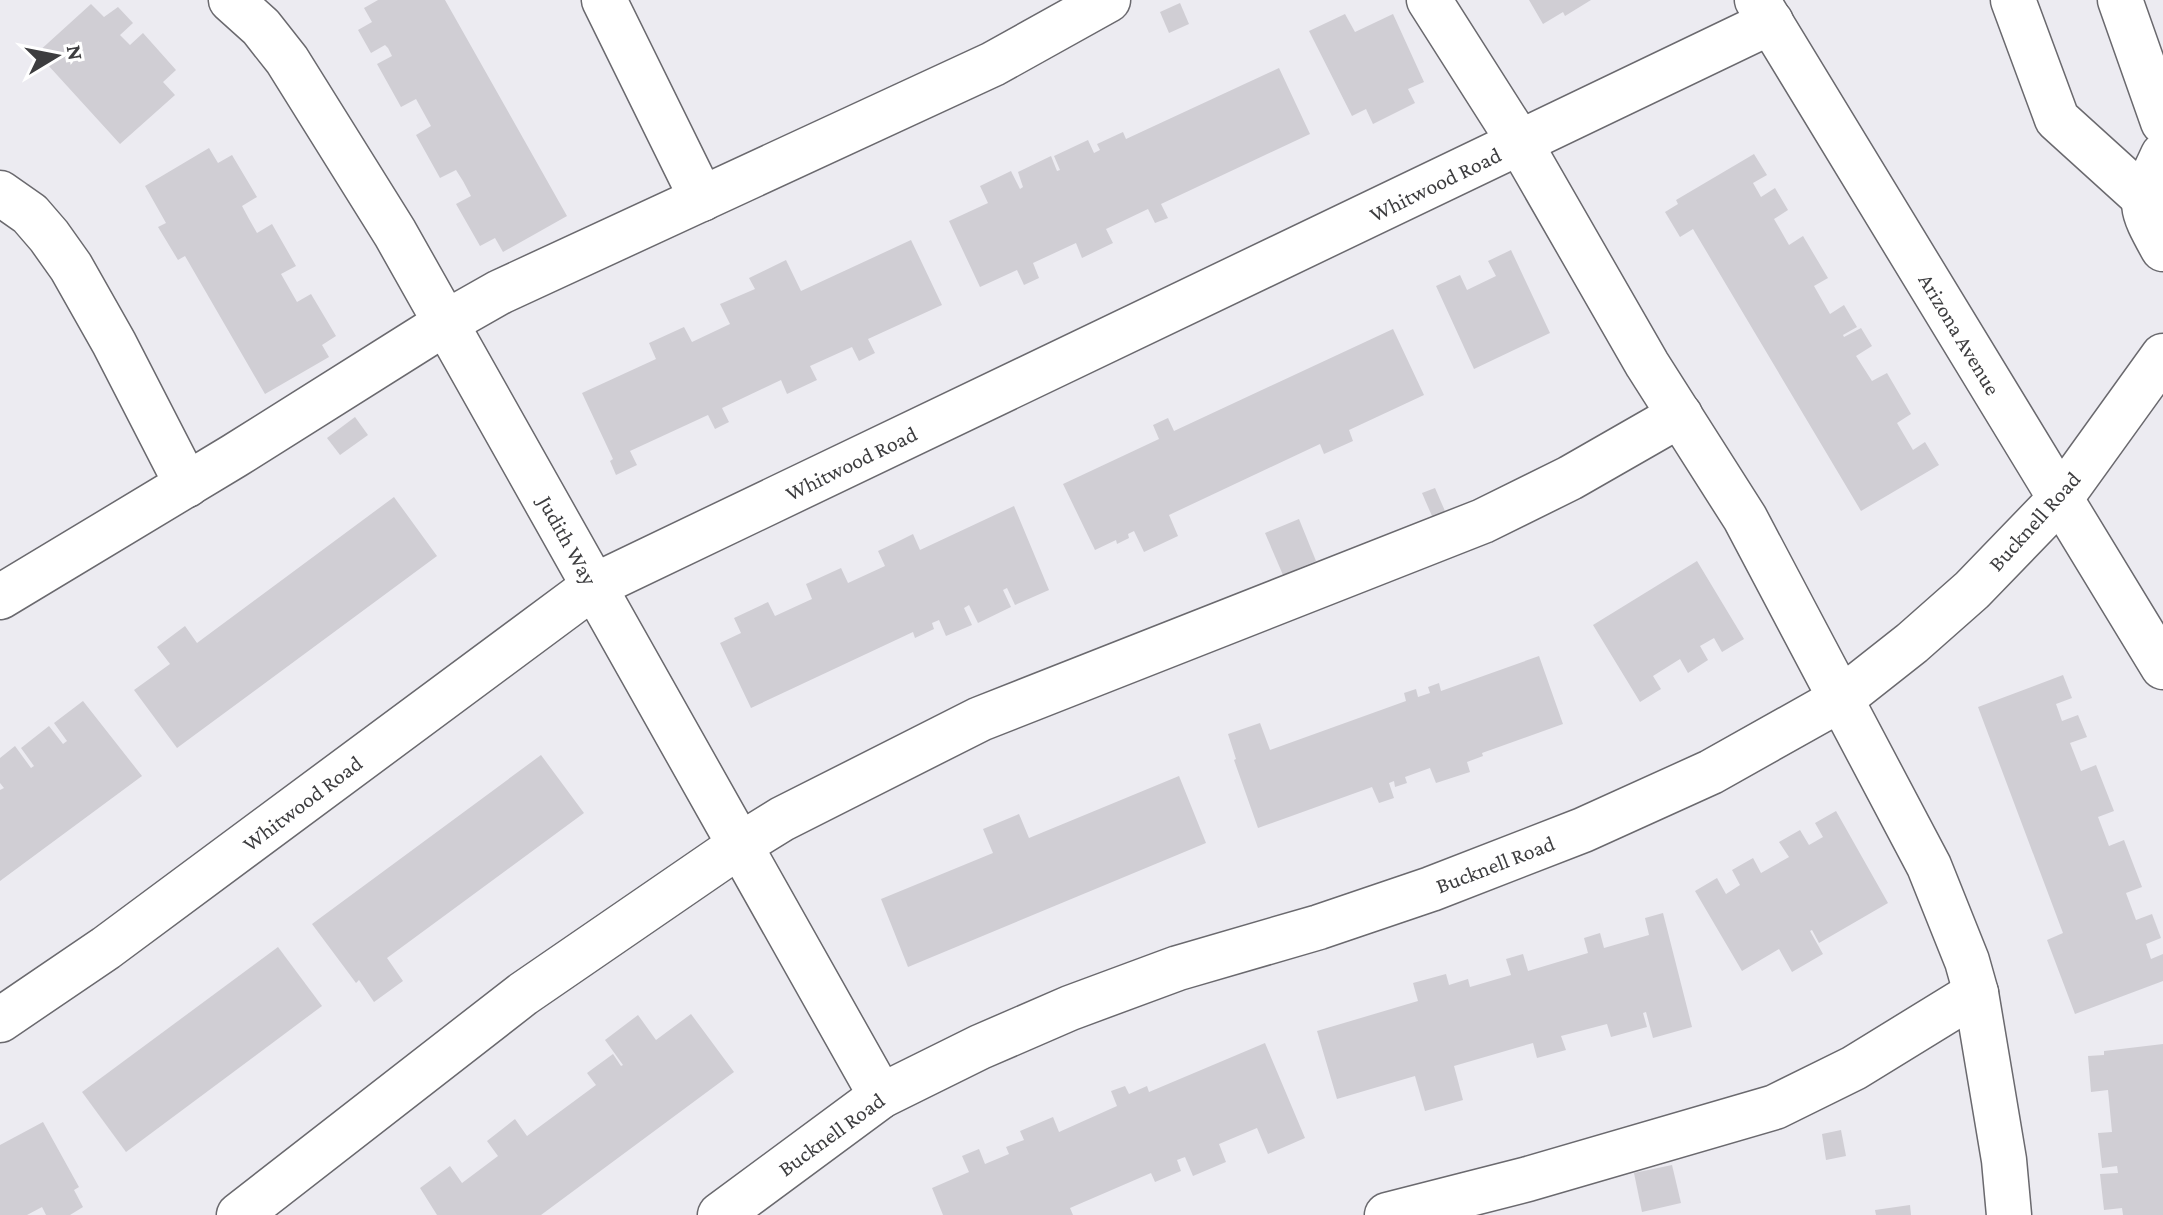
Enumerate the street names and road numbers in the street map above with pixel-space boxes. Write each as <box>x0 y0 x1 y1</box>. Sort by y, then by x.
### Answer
street label: Whitwood Road <box>1365 142 1505 227</box>
street label: Arizona Avenue <box>1914 269 2006 400</box>
street label: Whitwood Road <box>781 421 921 506</box>
street label: Bucknell Road <box>1983 466 2086 576</box>
street label: Judith Way <box>532 489 603 590</box>
street label: Whitwood Road <box>238 750 367 856</box>
street label: Bucknell Road <box>1432 830 1558 899</box>
street label: Bucknell Road <box>773 1087 890 1181</box>

